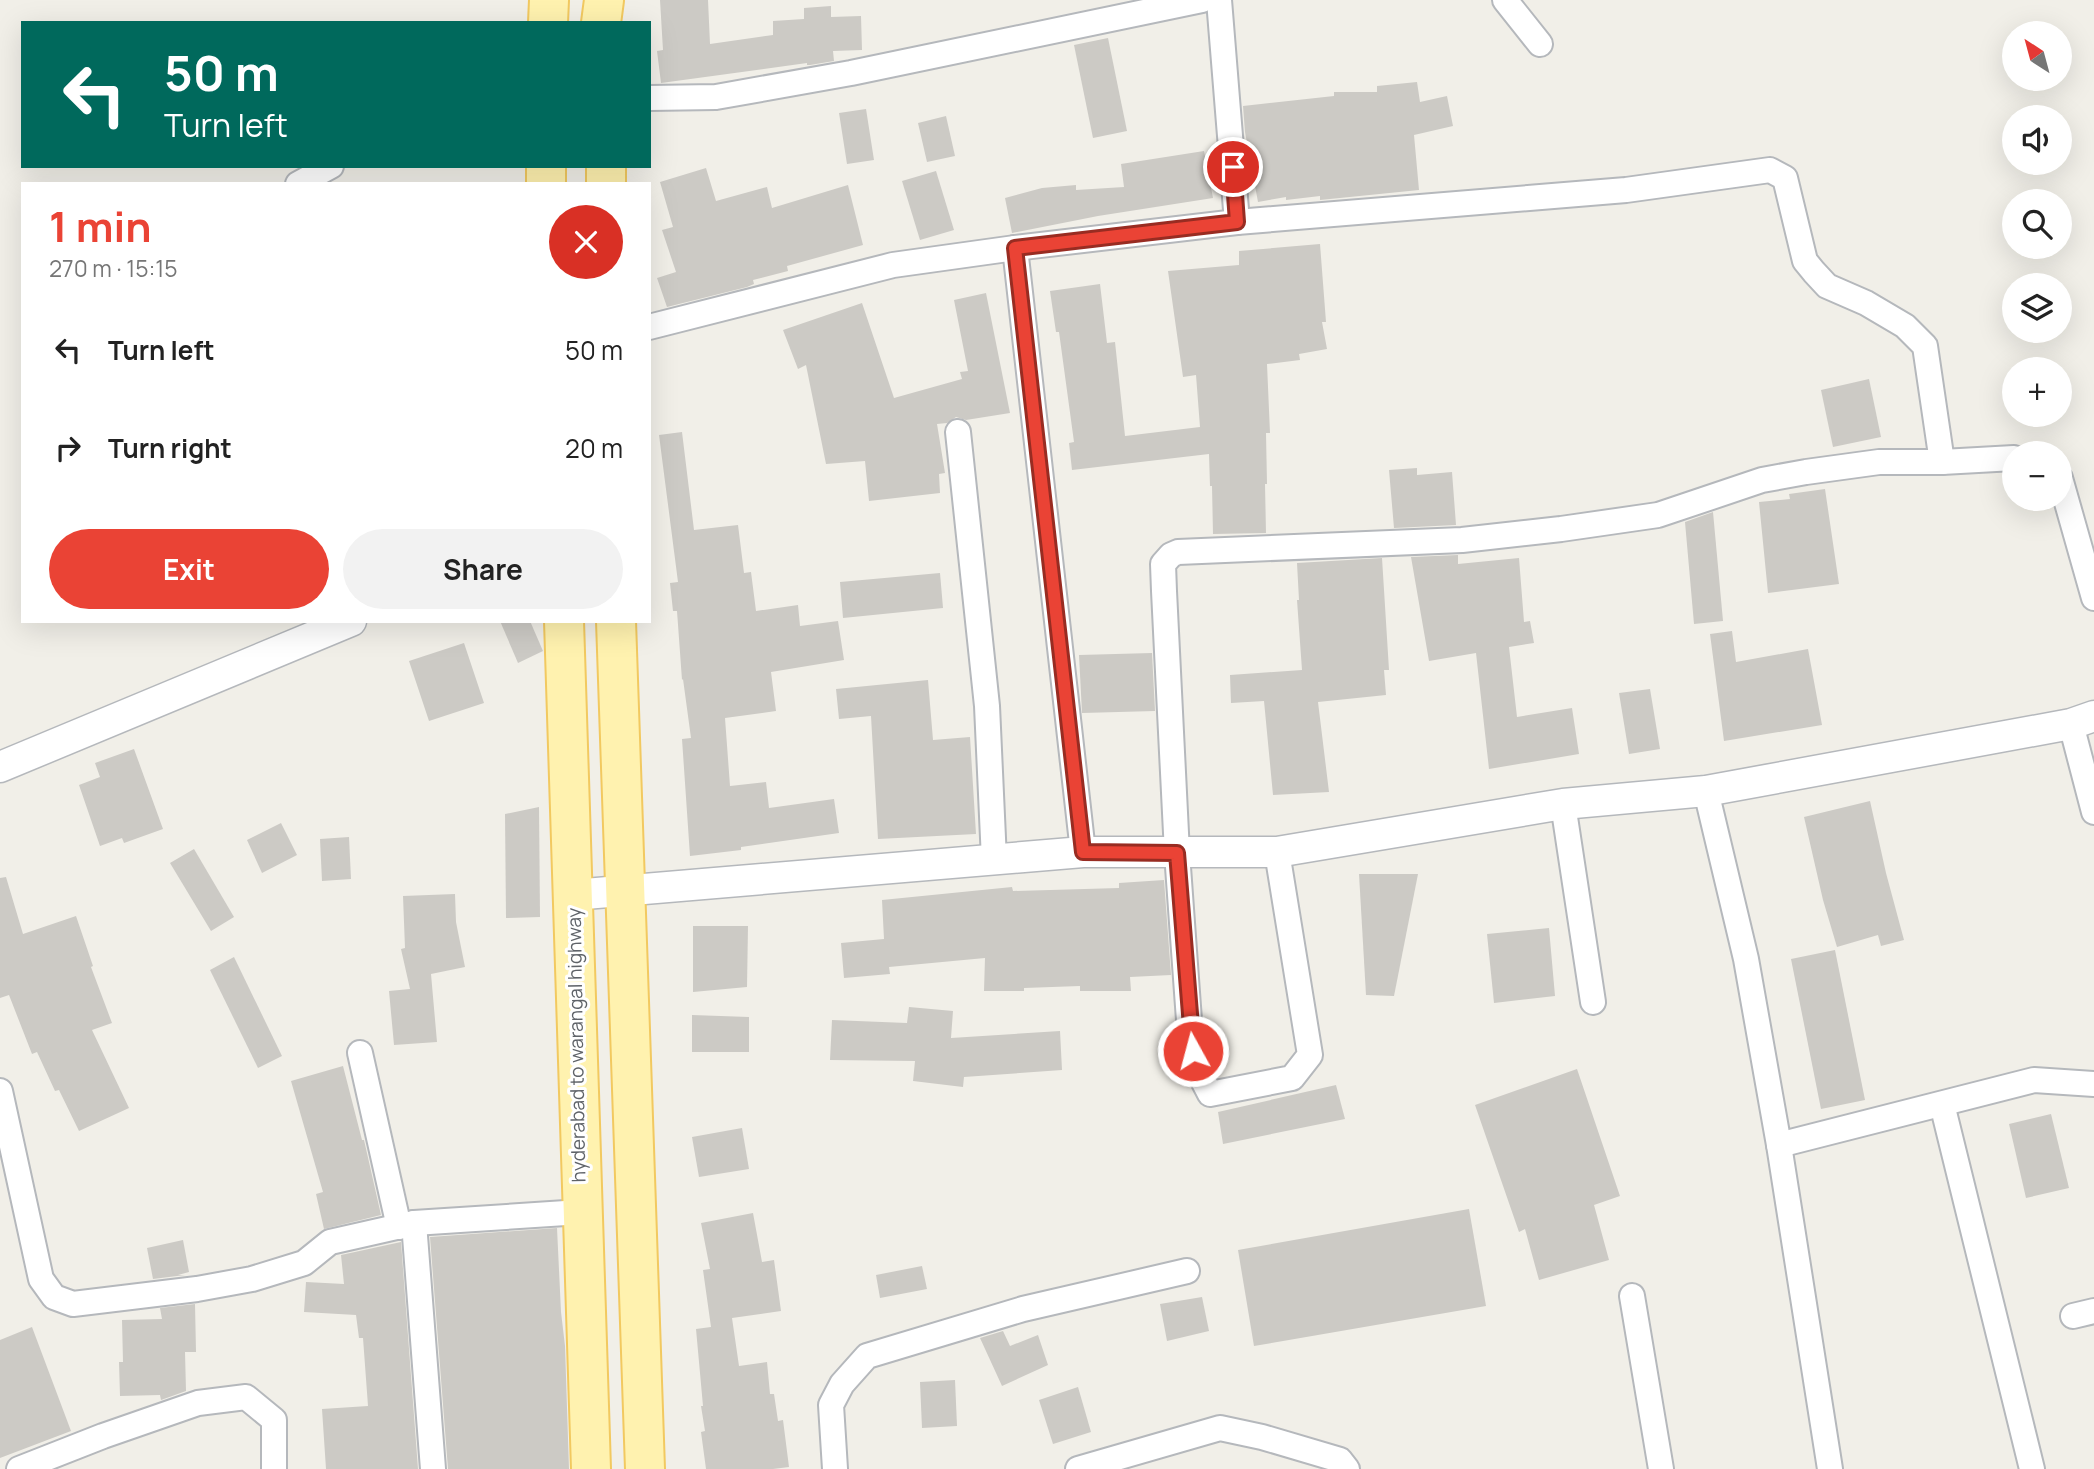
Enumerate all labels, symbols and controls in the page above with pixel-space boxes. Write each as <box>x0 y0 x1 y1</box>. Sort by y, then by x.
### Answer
north arrow <box>2002 21 2072 91</box>
map controls <box>2002 21 2072 511</box>
text: 50 m <box>164 39 279 106</box>
icon: left <box>49 49 140 140</box>
text: Turn left <box>164 103 288 147</box>
button: sound <box>2002 105 2072 175</box>
pin <box>1203 137 1263 197</box>
icon: arrive <box>1214 148 1252 186</box>
button: search <box>2002 189 2072 259</box>
text: 1 min <box>49 197 152 255</box>
button: close <box>549 205 623 279</box>
text: 270 m · 15:15 <box>49 252 178 284</box>
button: layers <box>2002 273 2072 343</box>
icon: left <box>49 331 87 369</box>
text: Turn left <box>108 332 215 368</box>
text: 50 m <box>565 332 623 368</box>
button: + <box>2002 357 2072 427</box>
icon: right <box>49 429 87 467</box>
text: Turn right <box>108 430 232 466</box>
text: 20 m <box>565 430 623 466</box>
button: − <box>2002 441 2072 511</box>
button: Exit <box>49 529 329 609</box>
button: Share <box>343 529 623 609</box>
street label: hyderabad to warangal highway <box>561 907 591 1183</box>
position arrow <box>1156 1014 1230 1088</box>

